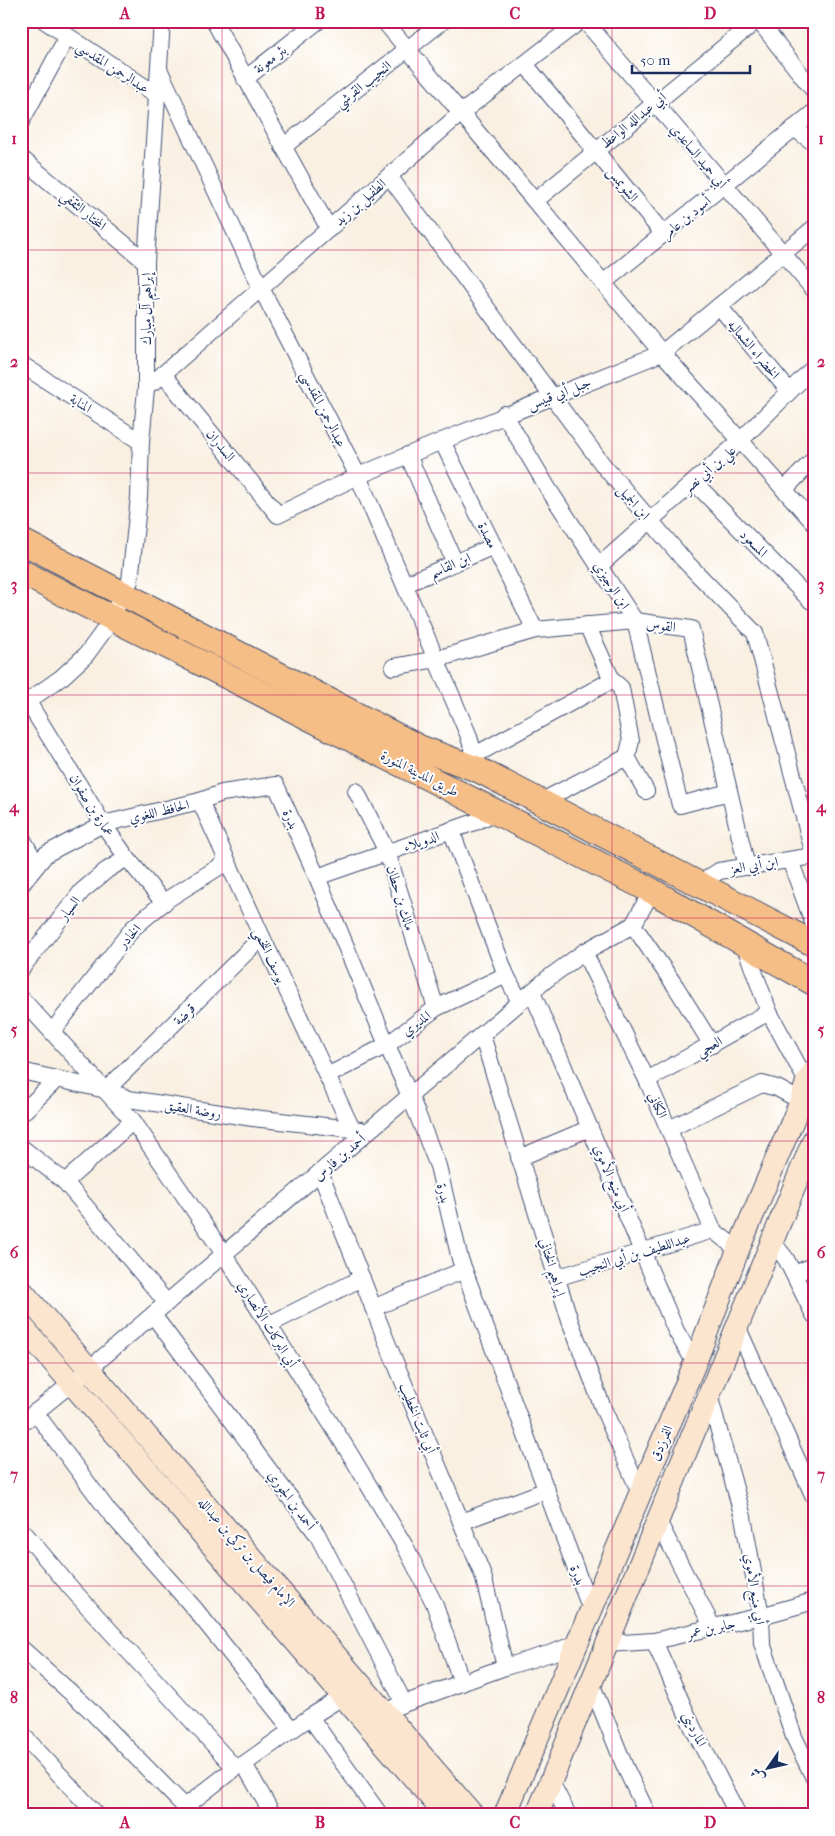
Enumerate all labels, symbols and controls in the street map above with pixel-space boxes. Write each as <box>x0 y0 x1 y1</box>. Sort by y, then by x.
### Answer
text: A <box>119 4 131 23</box>
text: B <box>315 4 325 23</box>
text: C <box>510 4 521 23</box>
text: D <box>704 4 716 23</box>
street label: عبدالرحمن المقدسي <box>70 38 152 102</box>
street label: بئر معونة <box>251 41 290 77</box>
scale bar <box>632 42 750 74</box>
text: 50 m <box>640 51 671 69</box>
street label: النجيب القرشي <box>332 57 398 116</box>
street label: أبي عبدالله الواعظ <box>596 87 672 155</box>
street label: أبي حميد الساعدي <box>664 119 733 195</box>
text: 1 <box>11 129 17 148</box>
text: 1 <box>818 129 824 148</box>
street label: الشويمس <box>602 163 642 206</box>
street label: الطفيل بن زيد <box>331 175 391 231</box>
street label: المختار الثقفي <box>54 187 110 238</box>
street label: أسود بن عامر <box>657 190 716 243</box>
street label: إبراهيم آل مبارك <box>138 272 160 345</box>
street label: الخضراء الشماليه <box>723 316 783 383</box>
text: 2 <box>10 352 18 371</box>
text: 2 <box>817 352 825 371</box>
street label: عبدالرحمن المقدسي <box>293 368 350 453</box>
street label: جبل أبي قبيس <box>524 372 595 416</box>
street label: المنابة <box>67 390 95 417</box>
street label: السدران <box>202 426 239 465</box>
street label: علي بن أبي نصر <box>676 440 742 502</box>
street label: ابن الجميل <box>612 481 654 525</box>
street label: مصدة <box>474 519 501 551</box>
street label: المسعود <box>736 526 771 561</box>
street label: ابن القاسم <box>427 549 475 586</box>
street label: ابن الوجيزي <box>587 558 633 614</box>
text: 3 <box>11 575 17 595</box>
text: 3 <box>818 575 824 595</box>
street label: القوس <box>645 615 677 636</box>
street label: طريق المدينة المنورة <box>378 747 462 800</box>
street label: عمارة بن صفوان <box>65 771 118 840</box>
street label: الحافظ اللغوي <box>127 796 192 830</box>
text: 4 <box>8 797 20 817</box>
text: 4 <box>815 797 827 817</box>
street label: بدرة <box>279 807 302 832</box>
street label: الدويلاء <box>401 827 441 856</box>
street label: ابن أبي العز <box>727 851 780 881</box>
street label: مالك بن حطان <box>383 863 418 933</box>
street label: السيار <box>54 893 84 925</box>
street label: الخادر <box>113 921 145 954</box>
street label: يوسف اللخمي <box>246 925 290 988</box>
street label: قرضة <box>170 1000 199 1029</box>
street label: المديري <box>398 1007 436 1042</box>
text: 5 <box>11 1020 18 1039</box>
text: 5 <box>818 1020 825 1039</box>
street label: العجي <box>693 1033 727 1064</box>
street label: الكناني <box>641 1089 671 1122</box>
street label: روضة العقيق <box>163 1097 222 1122</box>
street label: أحمد بن فارس <box>308 1129 370 1184</box>
street label: أبي منيع الأموي <box>585 1141 636 1217</box>
street label: بدرة <box>433 1181 454 1205</box>
street label: عبداللطيف بن أبي النجيب <box>575 1227 693 1283</box>
street label: إبراهيم الختاني <box>531 1236 570 1301</box>
text: 6 <box>10 1243 19 1262</box>
text: 6 <box>817 1243 826 1262</box>
street label: أبي البركات الأنصاري <box>232 1277 303 1373</box>
street label: أبي ثابت الخطيب <box>393 1379 442 1458</box>
street label: الفرزدق <box>646 1423 677 1464</box>
text: 7 <box>9 1465 18 1484</box>
text: 7 <box>816 1465 825 1484</box>
street label: أحمد بن الجوري <box>262 1466 321 1536</box>
street label: الإمام فيصل بن تركي بن عبدالله <box>191 1493 300 1613</box>
street label: أبي منيع الأموي <box>736 1552 771 1627</box>
street label: بدرة <box>566 1563 589 1587</box>
street label: جابر بن عمر <box>683 1615 737 1643</box>
text: 8 <box>10 1688 18 1707</box>
text: 8 <box>817 1688 825 1707</box>
street label: المارديني <box>675 1709 710 1751</box>
north arrow <box>742 1744 792 1794</box>
text: ش <box>747 1764 769 1786</box>
text: A <box>119 1813 131 1832</box>
text: B <box>315 1813 325 1832</box>
text: C <box>510 1813 521 1832</box>
text: D <box>704 1813 716 1832</box>

